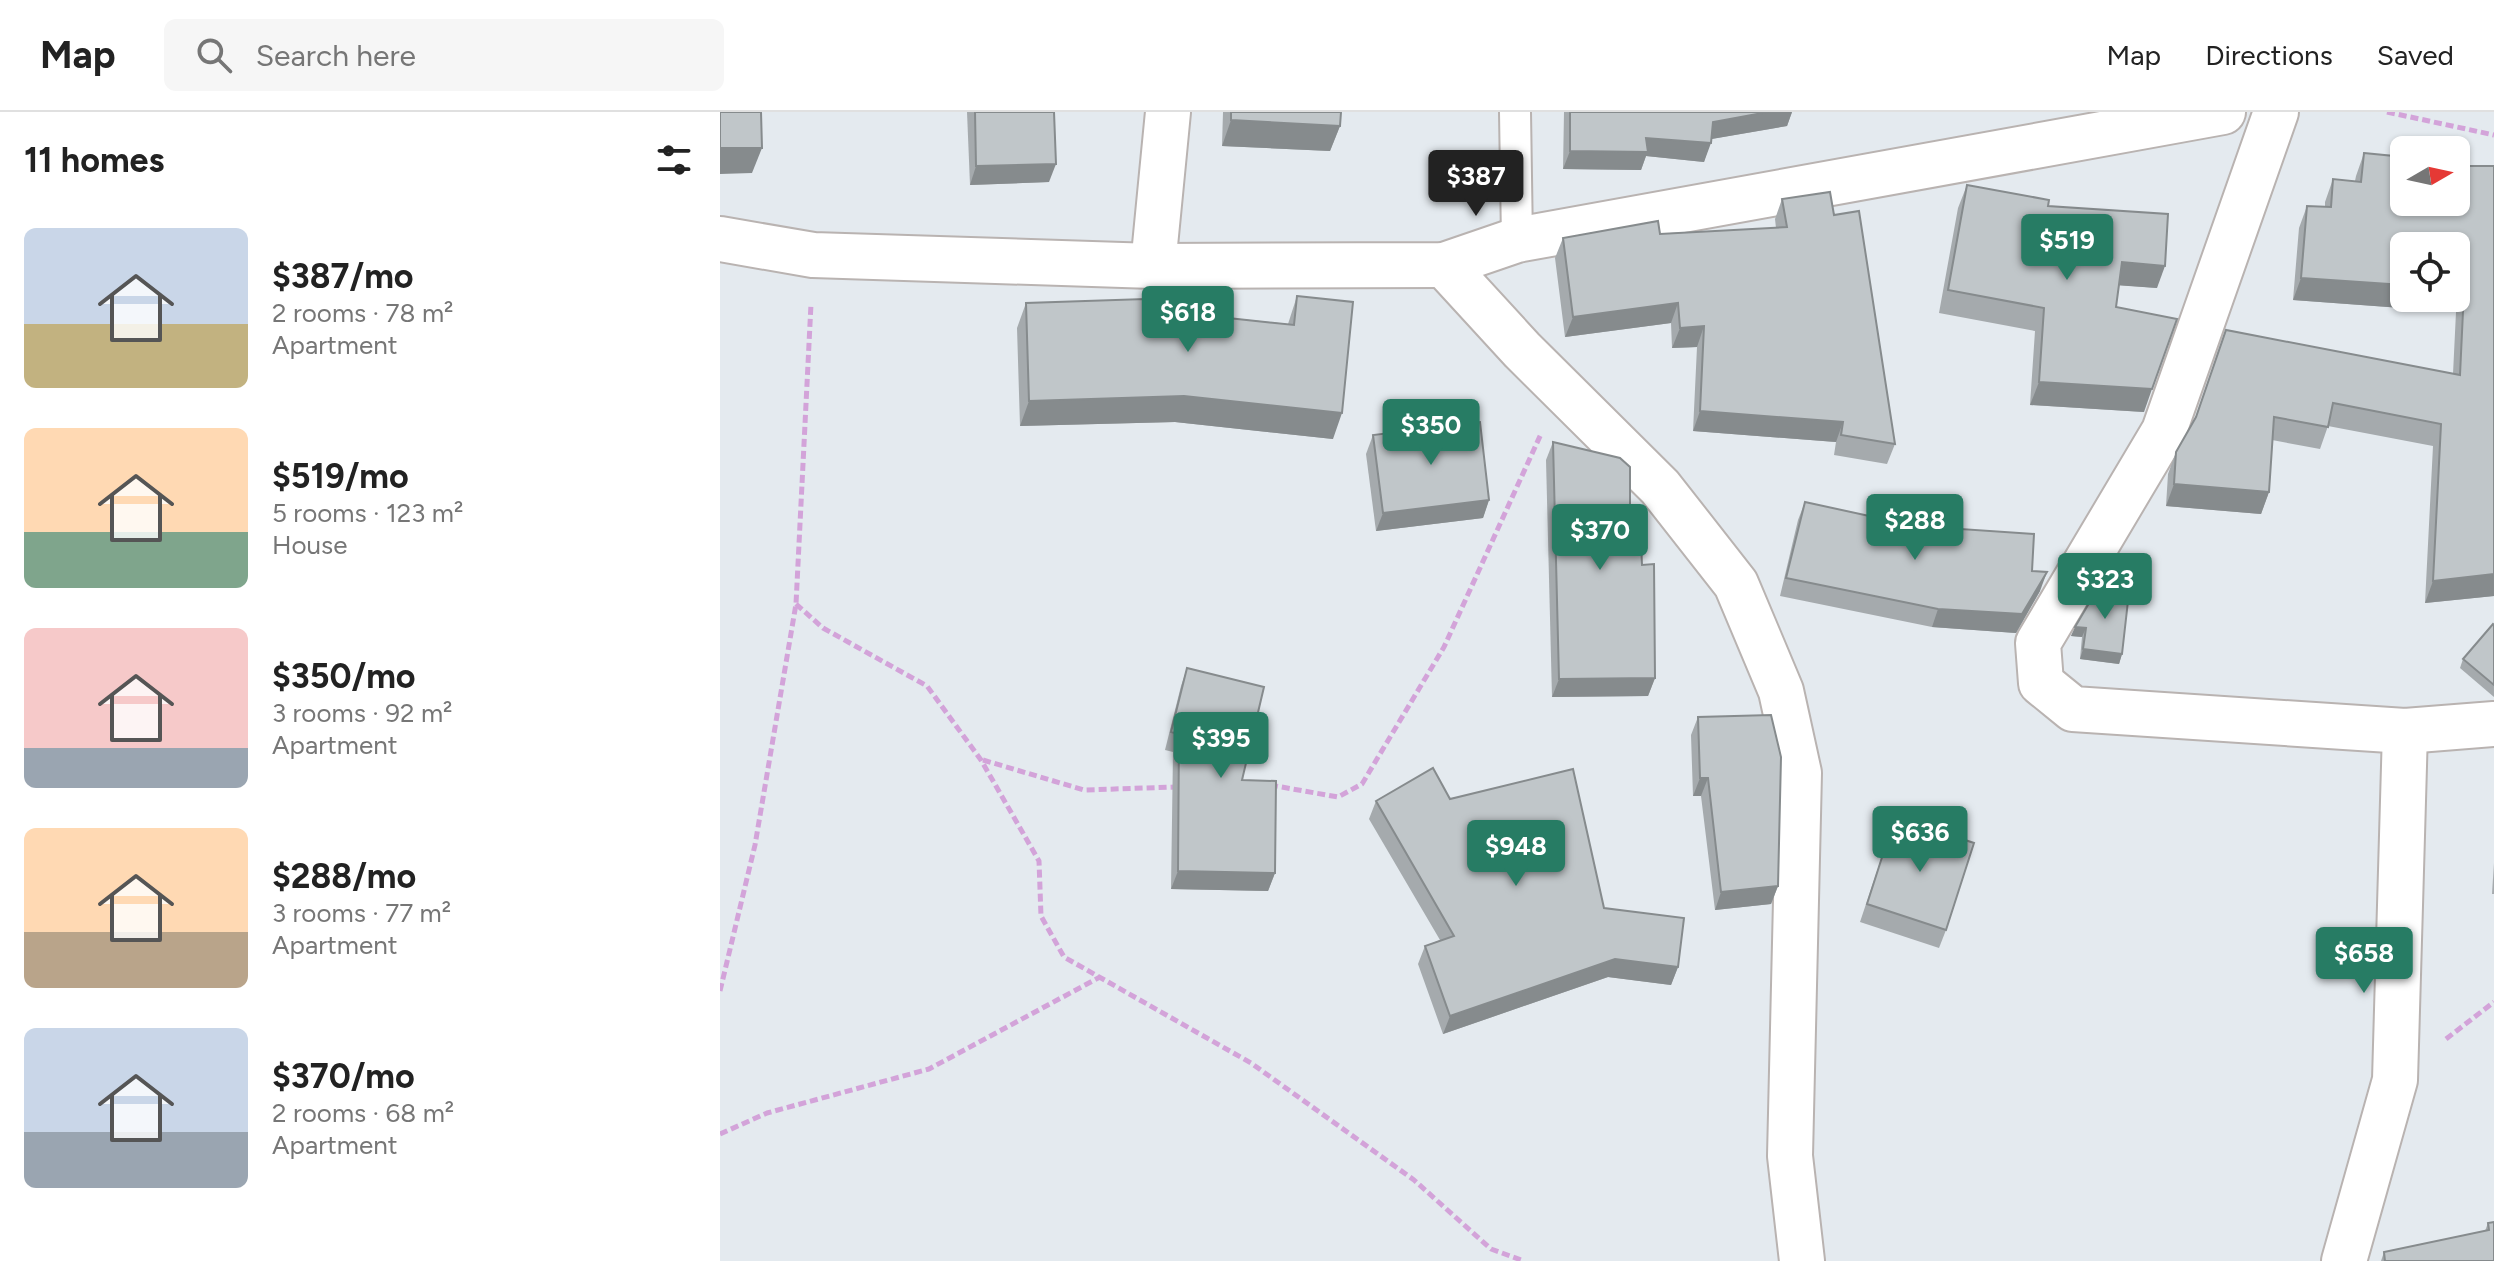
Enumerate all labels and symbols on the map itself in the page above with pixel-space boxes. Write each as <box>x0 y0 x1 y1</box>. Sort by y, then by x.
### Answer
north arrow <box>2390 136 2470 216</box>
pin: $387 <box>1429 150 1523 218</box>
pin: $519 <box>2020 214 2114 282</box>
pin: $618 <box>1141 286 1235 354</box>
pin: $350 <box>1384 399 1478 467</box>
pin: $288 <box>1868 494 1962 562</box>
pin: $370 <box>1553 504 1647 572</box>
pin: $323 <box>2058 553 2152 621</box>
pin: $395 <box>1174 712 1268 780</box>
pin: $636 <box>1873 806 1967 874</box>
pin: $948 <box>1469 820 1563 888</box>
pin: $658 <box>2317 927 2411 995</box>

